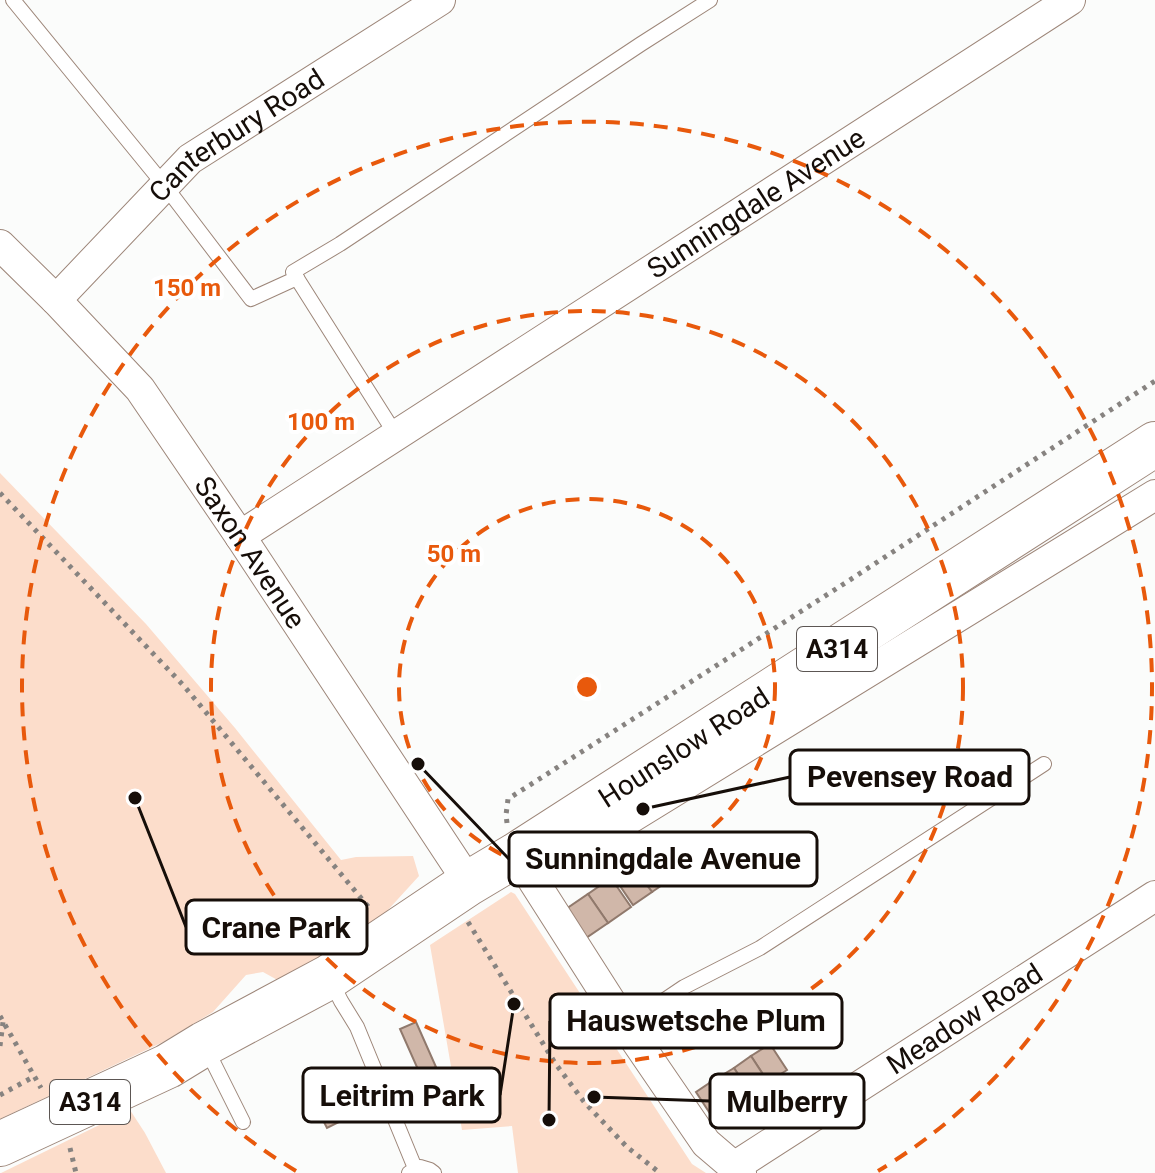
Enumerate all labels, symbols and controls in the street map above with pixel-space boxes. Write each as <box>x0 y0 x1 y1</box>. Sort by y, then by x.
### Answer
street label: Canterbury Road <box>142 62 330 209</box>
street label: Sunningdale Avenue <box>641 121 871 286</box>
text: 150 m <box>153 274 221 302</box>
text: 100 m <box>287 408 355 436</box>
street label: Saxon Avenue <box>187 470 312 635</box>
text: 50 m <box>427 540 481 568</box>
road number: A314 <box>797 627 877 671</box>
centre of rings <box>573 673 601 701</box>
street label: Hounslow Road <box>592 681 775 815</box>
callout: Pevensey Road <box>790 750 1029 804</box>
text: Pevensey Road <box>807 759 1013 794</box>
callout: Sunningdale Avenue <box>509 832 817 886</box>
text: Sunningdale Avenue <box>525 841 801 876</box>
callout: Crane Park <box>186 900 367 954</box>
text: Crane Park <box>202 910 351 945</box>
street label: Meadow Road <box>881 957 1049 1081</box>
callout: Hauswetsche Plum <box>550 994 842 1048</box>
text: Hauswetsche Plum <box>566 1003 826 1038</box>
callout: Leitrim Park <box>303 1068 500 1122</box>
callout: Mulberry <box>710 1074 864 1128</box>
text: Leitrim Park <box>319 1078 486 1113</box>
road number: A314 <box>50 1080 130 1124</box>
text: Mulberry <box>726 1084 849 1119</box>

